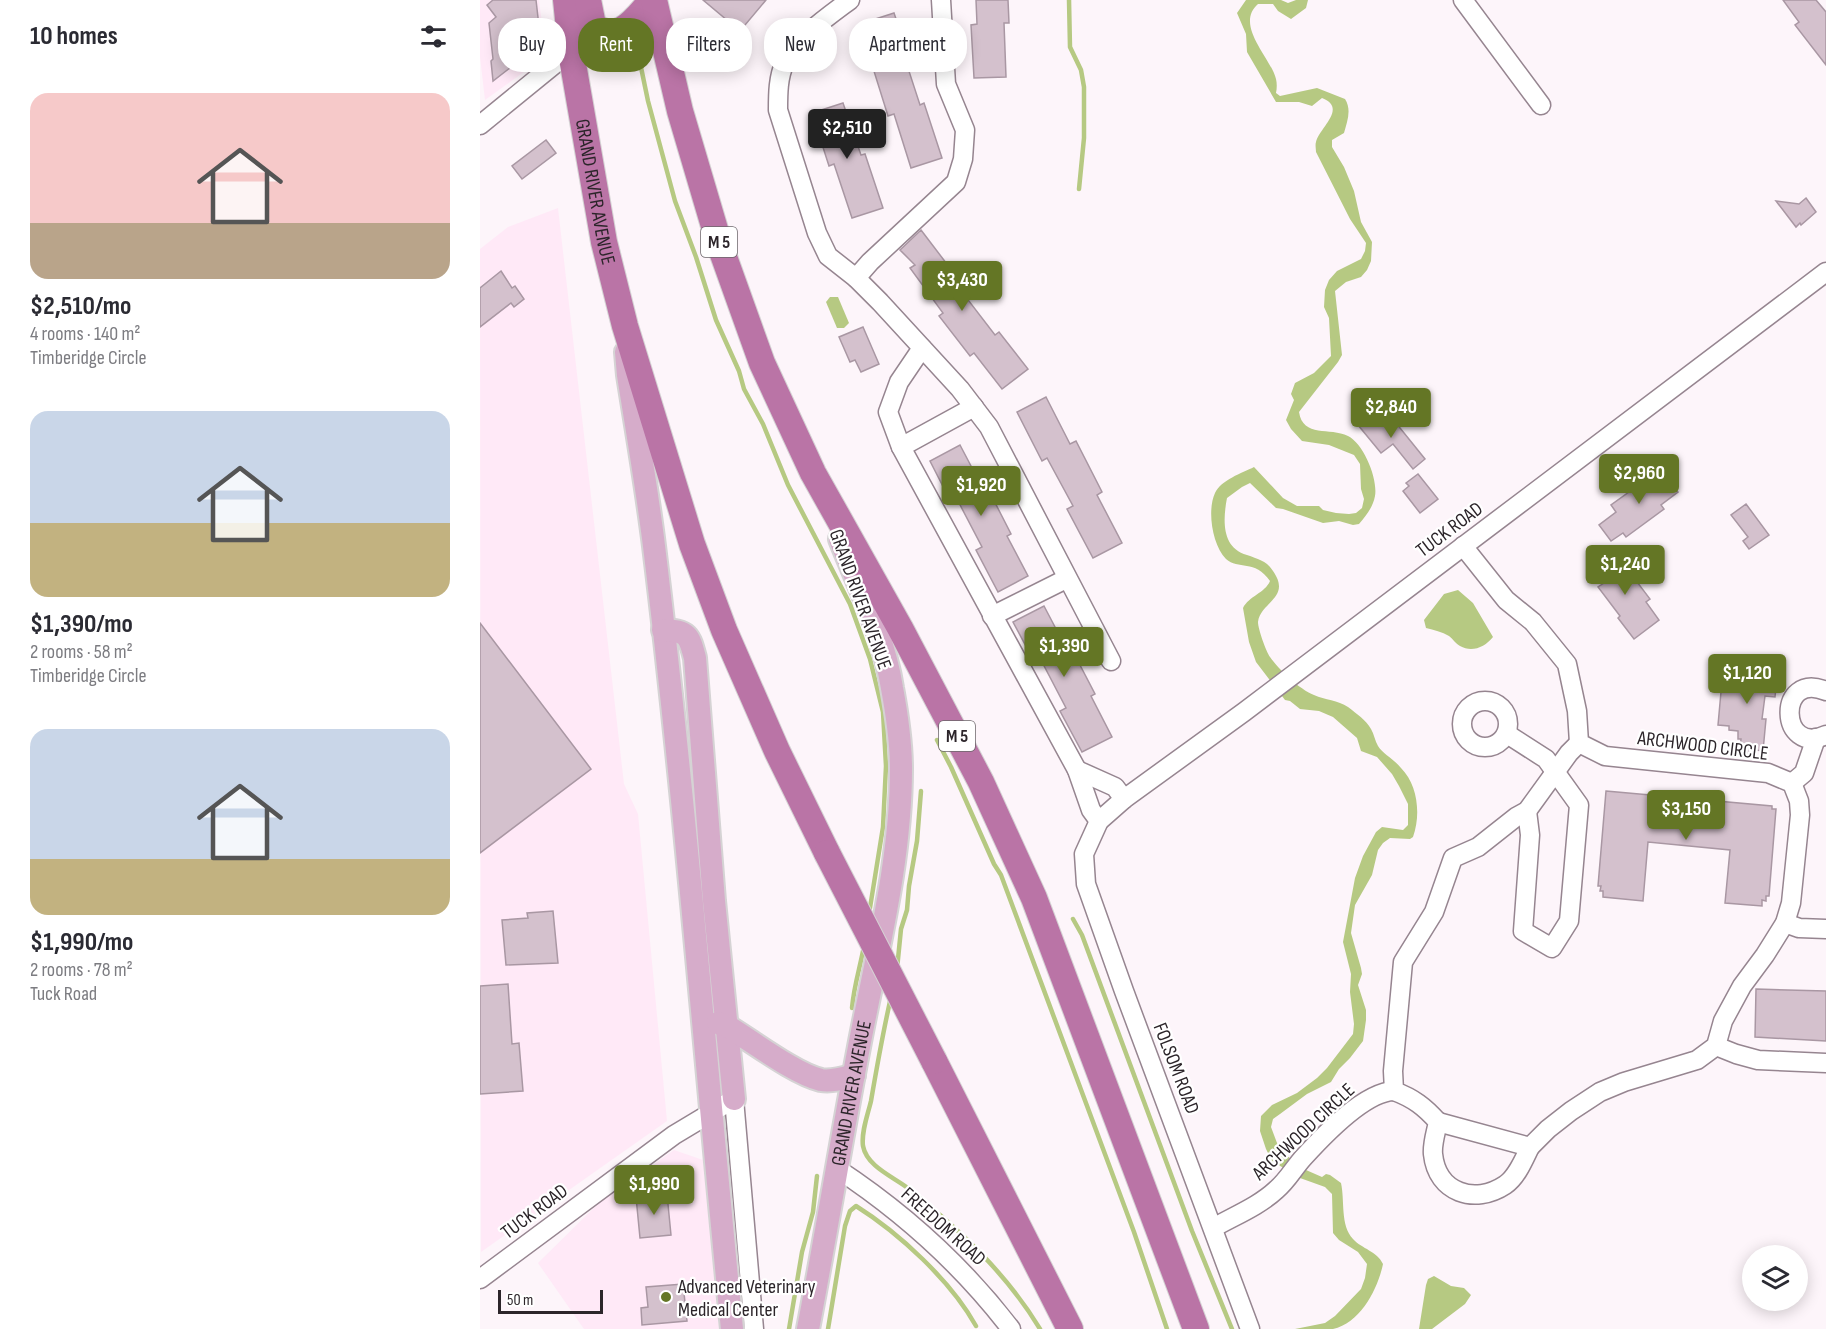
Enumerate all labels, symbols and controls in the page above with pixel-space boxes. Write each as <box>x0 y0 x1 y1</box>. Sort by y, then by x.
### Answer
chip: Buy <box>498 18 566 72</box>
chip: Rent <box>578 18 654 72</box>
chip: Filters <box>666 18 752 72</box>
chip: New <box>764 18 837 72</box>
chip: Apartment <box>849 18 967 72</box>
icon: filters <box>417 20 450 53</box>
text: 10 homes <box>30 21 118 52</box>
pin: $2,510 <box>798 109 896 160</box>
text: $2,510 <box>822 116 872 140</box>
street label: GRAND RIVER AVENUE <box>570 117 620 267</box>
icon: home <box>186 132 294 240</box>
road number: M 5 <box>701 227 737 257</box>
pin: $3,430 <box>913 261 1011 312</box>
text: $3,430 <box>936 268 988 292</box>
text: $2,510/mo <box>30 291 131 322</box>
text: 4 rooms · 140 m² <box>30 322 140 346</box>
text: Timberidge Circle <box>30 346 147 370</box>
pin: $2,840 <box>1342 388 1440 439</box>
text: $2,840 <box>1365 395 1417 419</box>
icon: home <box>186 450 294 558</box>
pin: $2,960 <box>1590 454 1688 505</box>
text: $2,960 <box>1613 461 1665 485</box>
pin: $1,920 <box>932 466 1030 517</box>
text: $1,920 <box>956 473 1006 497</box>
street label: TUCK ROAD <box>1412 497 1488 563</box>
street label: GRAND RIVER AVENUE <box>824 526 897 673</box>
pin: $1,240 <box>1576 545 1674 596</box>
text: $1,240 <box>1600 552 1650 576</box>
text: $1,390/mo <box>30 609 133 640</box>
pin: $1,390 <box>1015 627 1113 678</box>
text: $1,390 <box>1038 634 1090 658</box>
text: 2 rooms · 58 m² <box>30 640 133 664</box>
pin: $1,120 <box>1698 654 1796 705</box>
text: $1,120 <box>1722 661 1772 685</box>
text: Timberidge Circle <box>30 664 147 688</box>
road number: M 5 <box>939 721 975 751</box>
street label: ARCHWOOD CIRCLE <box>1635 726 1770 766</box>
icon: home <box>186 768 294 876</box>
pin: $3,150 <box>1637 790 1735 841</box>
text: $3,150 <box>1661 797 1711 821</box>
text: $1,990/mo <box>30 927 133 958</box>
text: 2 rooms · 78 m² <box>30 958 133 982</box>
text: Tuck Road <box>30 982 97 1006</box>
street label: GRAND RIVER AVENUE <box>827 1018 877 1168</box>
street label: FOLSOM ROAD <box>1148 1019 1204 1117</box>
street label: ARCHWOOD CIRCLE <box>1247 1078 1360 1186</box>
pin: $1,990 <box>605 1165 703 1216</box>
text: $1,990 <box>628 1172 680 1196</box>
street label: TUCK ROAD <box>497 1179 573 1245</box>
street label: FREEDOM ROAD <box>896 1182 991 1271</box>
map controls <box>1742 1245 1808 1311</box>
button: layers <box>1742 1245 1808 1311</box>
place label: Advanced Veterinary Medical Center <box>677 1275 816 1322</box>
scale bar <box>498 1287 603 1314</box>
marker: Advanced Veterinary Medical Center <box>659 1290 673 1304</box>
text: 50 m <box>507 1291 533 1310</box>

